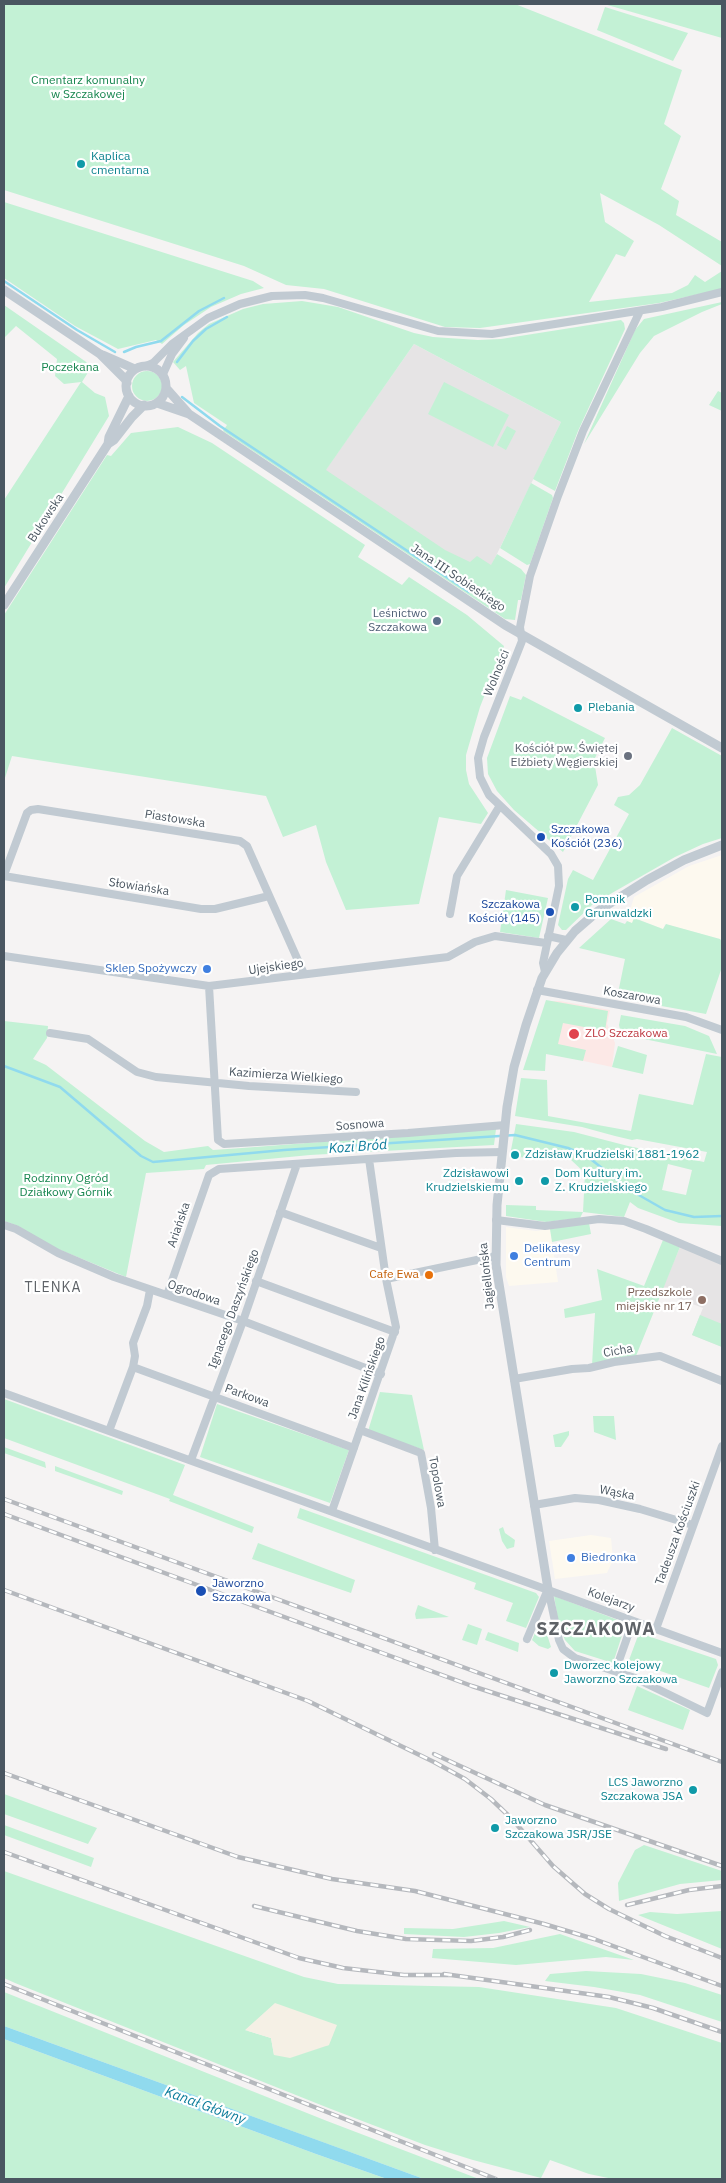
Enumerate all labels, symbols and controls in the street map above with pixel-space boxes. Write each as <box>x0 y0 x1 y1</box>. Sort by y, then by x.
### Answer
park label: Cmentarz komunalny w Szczakowej <box>31 74 145 102</box>
place label: Kaplica cmentarna <box>91 150 149 178</box>
marker: Kaplica cmentarna <box>75 158 87 170</box>
park label: Poczekana <box>41 361 99 375</box>
street label: Bukowska <box>25 491 67 545</box>
street label: Jana III Sobieskiego <box>408 541 508 615</box>
place label: Leśnictwo Szczakowa <box>368 607 427 635</box>
marker: Leśnictwo Szczakowa <box>431 615 443 627</box>
street label: Wolności <box>481 648 513 698</box>
place label: Plebania <box>588 701 635 715</box>
marker: Plebania <box>572 702 584 714</box>
place label: Kościół pw. Świętej Elżbiety Węgierskiej <box>510 742 618 770</box>
marker: Kościół pw. Świętej Elżbiety Węgierskiej <box>622 750 634 762</box>
street label: Piastowska <box>144 807 206 831</box>
place label: Szczakowa Kościół (236) <box>551 823 622 851</box>
marker: Szczakowa Kościół (236) <box>535 831 547 843</box>
street label: Słowiańska <box>108 875 170 899</box>
place label: Pomnik Grunwaldzki <box>585 893 652 921</box>
place label: Szczakowa Kościół (145) <box>469 898 540 926</box>
marker: Pomnik Grunwaldzki <box>569 901 581 913</box>
marker: Szczakowa Kościół (145) <box>544 906 556 918</box>
street label: Ujejskiego <box>248 956 304 978</box>
place label: Sklep Spożywczy <box>105 962 197 976</box>
marker: Sklep Spożywczy <box>201 963 213 975</box>
street label: Koszarowa <box>602 984 662 1008</box>
marker: ZLO Szczakowa <box>567 1027 581 1041</box>
place label: ZLO Szczakowa <box>585 1027 668 1041</box>
street label: Kazimierza Wielkiego <box>229 1065 343 1087</box>
street label: Sosnowa <box>335 1116 385 1134</box>
water label: Kozi Bród <box>328 1137 388 1157</box>
place label: Zdzisław Krudzielski 1881-1962 <box>525 1148 700 1162</box>
marker: Zdzisław Krudzielski 1881-1962 <box>509 1149 521 1161</box>
place label: Zdzisławowi Krudzielskiemu <box>426 1167 509 1195</box>
place label: Dom Kultury im. Z. Krudzielskiego <box>555 1167 647 1195</box>
park label: Rodzinny Ogród Działkowy Górnik <box>20 1172 112 1200</box>
marker: Zdzisławowi Krudzielskiemu <box>513 1175 525 1187</box>
marker: Dom Kultury im. Z. Krudzielskiego <box>539 1175 551 1187</box>
street label: Ariańska <box>165 1201 193 1249</box>
street label: Jagiellońska <box>476 1242 498 1310</box>
place label: Delikatesy Centrum <box>524 1242 580 1270</box>
street label: Ignacego Daszyńskiego <box>206 1247 262 1371</box>
marker: Delikatesy Centrum <box>508 1250 520 1262</box>
place label: Cafe Ewa <box>369 1268 419 1282</box>
marker: Cafe Ewa <box>423 1269 435 1281</box>
street label: Ogrodowa <box>166 1277 222 1309</box>
district label: TLENKA <box>24 1280 82 1296</box>
place label: Przedszkole miejskie nr 17 <box>616 1286 692 1314</box>
marker: Przedszkole miejskie nr 17 <box>696 1294 708 1306</box>
street label: Jana Kilińskiego <box>345 1335 389 1421</box>
street label: Cicha <box>602 1341 634 1361</box>
street label: Parkowa <box>223 1381 271 1411</box>
street label: Topolowa <box>425 1455 449 1509</box>
street label: Tadeusza Kościuszki <box>652 1479 704 1587</box>
street label: Wąska <box>598 1483 636 1503</box>
place label: Biedronka <box>581 1551 636 1565</box>
marker: Biedronka <box>565 1552 577 1564</box>
place label: Jaworzno Szczakowa <box>212 1577 271 1605</box>
marker: Jaworzno Szczakowa <box>194 1584 208 1598</box>
street label: Kolejarzy <box>585 1585 637 1615</box>
district label: SZCZAKOWA <box>535 1619 657 1641</box>
place label: Dworzec kolejowy Jaworzno Szczakowa <box>564 1659 677 1687</box>
marker: Dworzec kolejowy Jaworzno Szczakowa <box>548 1667 560 1679</box>
place label: LCS Jaworzno Szczakowa JSA <box>601 1776 683 1804</box>
marker: LCS Jaworzno Szczakowa JSA <box>687 1784 699 1796</box>
place label: Jaworzno Szczakowa JSR/JSE <box>505 1814 612 1842</box>
marker: Jaworzno Szczakowa JSR/JSE <box>489 1822 501 1834</box>
water label: Kanał Główny <box>162 2084 248 2128</box>

